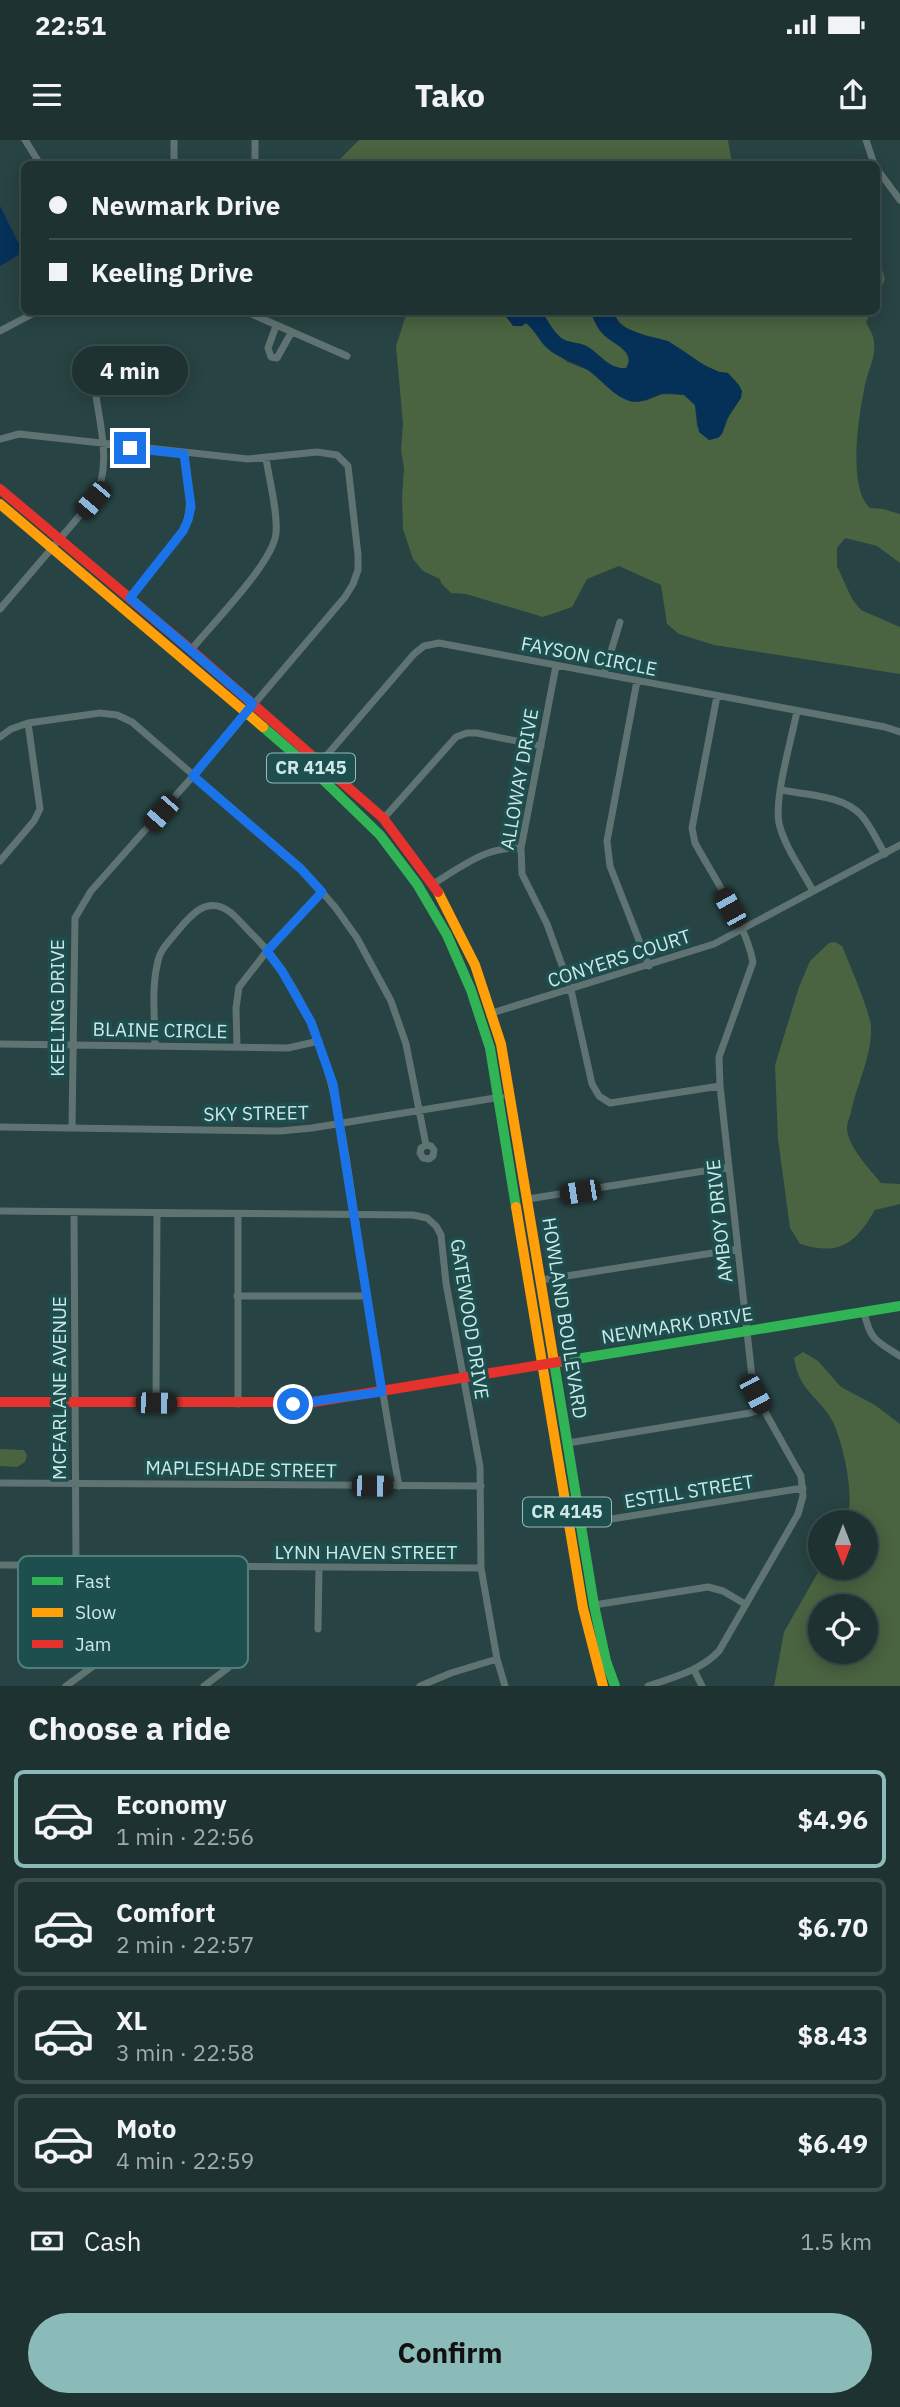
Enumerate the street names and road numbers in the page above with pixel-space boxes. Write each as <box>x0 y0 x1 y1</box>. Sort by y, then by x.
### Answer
street label: FAYSON CIRCLE <box>519 631 659 681</box>
street label: ALLOWAY DRIVE <box>495 707 543 851</box>
road number: CR 4145 <box>267 754 355 782</box>
street label: CONYERS COURT <box>544 924 694 992</box>
street label: KEELING DRIVE <box>45 939 69 1077</box>
street label: BLAINE CIRCLE <box>92 1017 228 1043</box>
street label: SKY STREET <box>203 1100 309 1126</box>
street label: AMBOY DRIVE <box>701 1158 737 1284</box>
street label: HOWLAND BOULEVARD <box>537 1216 593 1420</box>
street label: GATEWOOD DRIVE <box>445 1237 495 1401</box>
street label: MCFARLANE AVENUE <box>47 1296 71 1480</box>
street label: NEWMARK DRIVE <box>600 1301 754 1349</box>
street label: MAPLESHADE STREET <box>145 1455 337 1483</box>
street label: ESTILL STREET <box>623 1469 755 1513</box>
road number: CR 4145 <box>523 1498 611 1526</box>
street label: LYNN HAVEN STREET <box>275 1540 458 1564</box>

